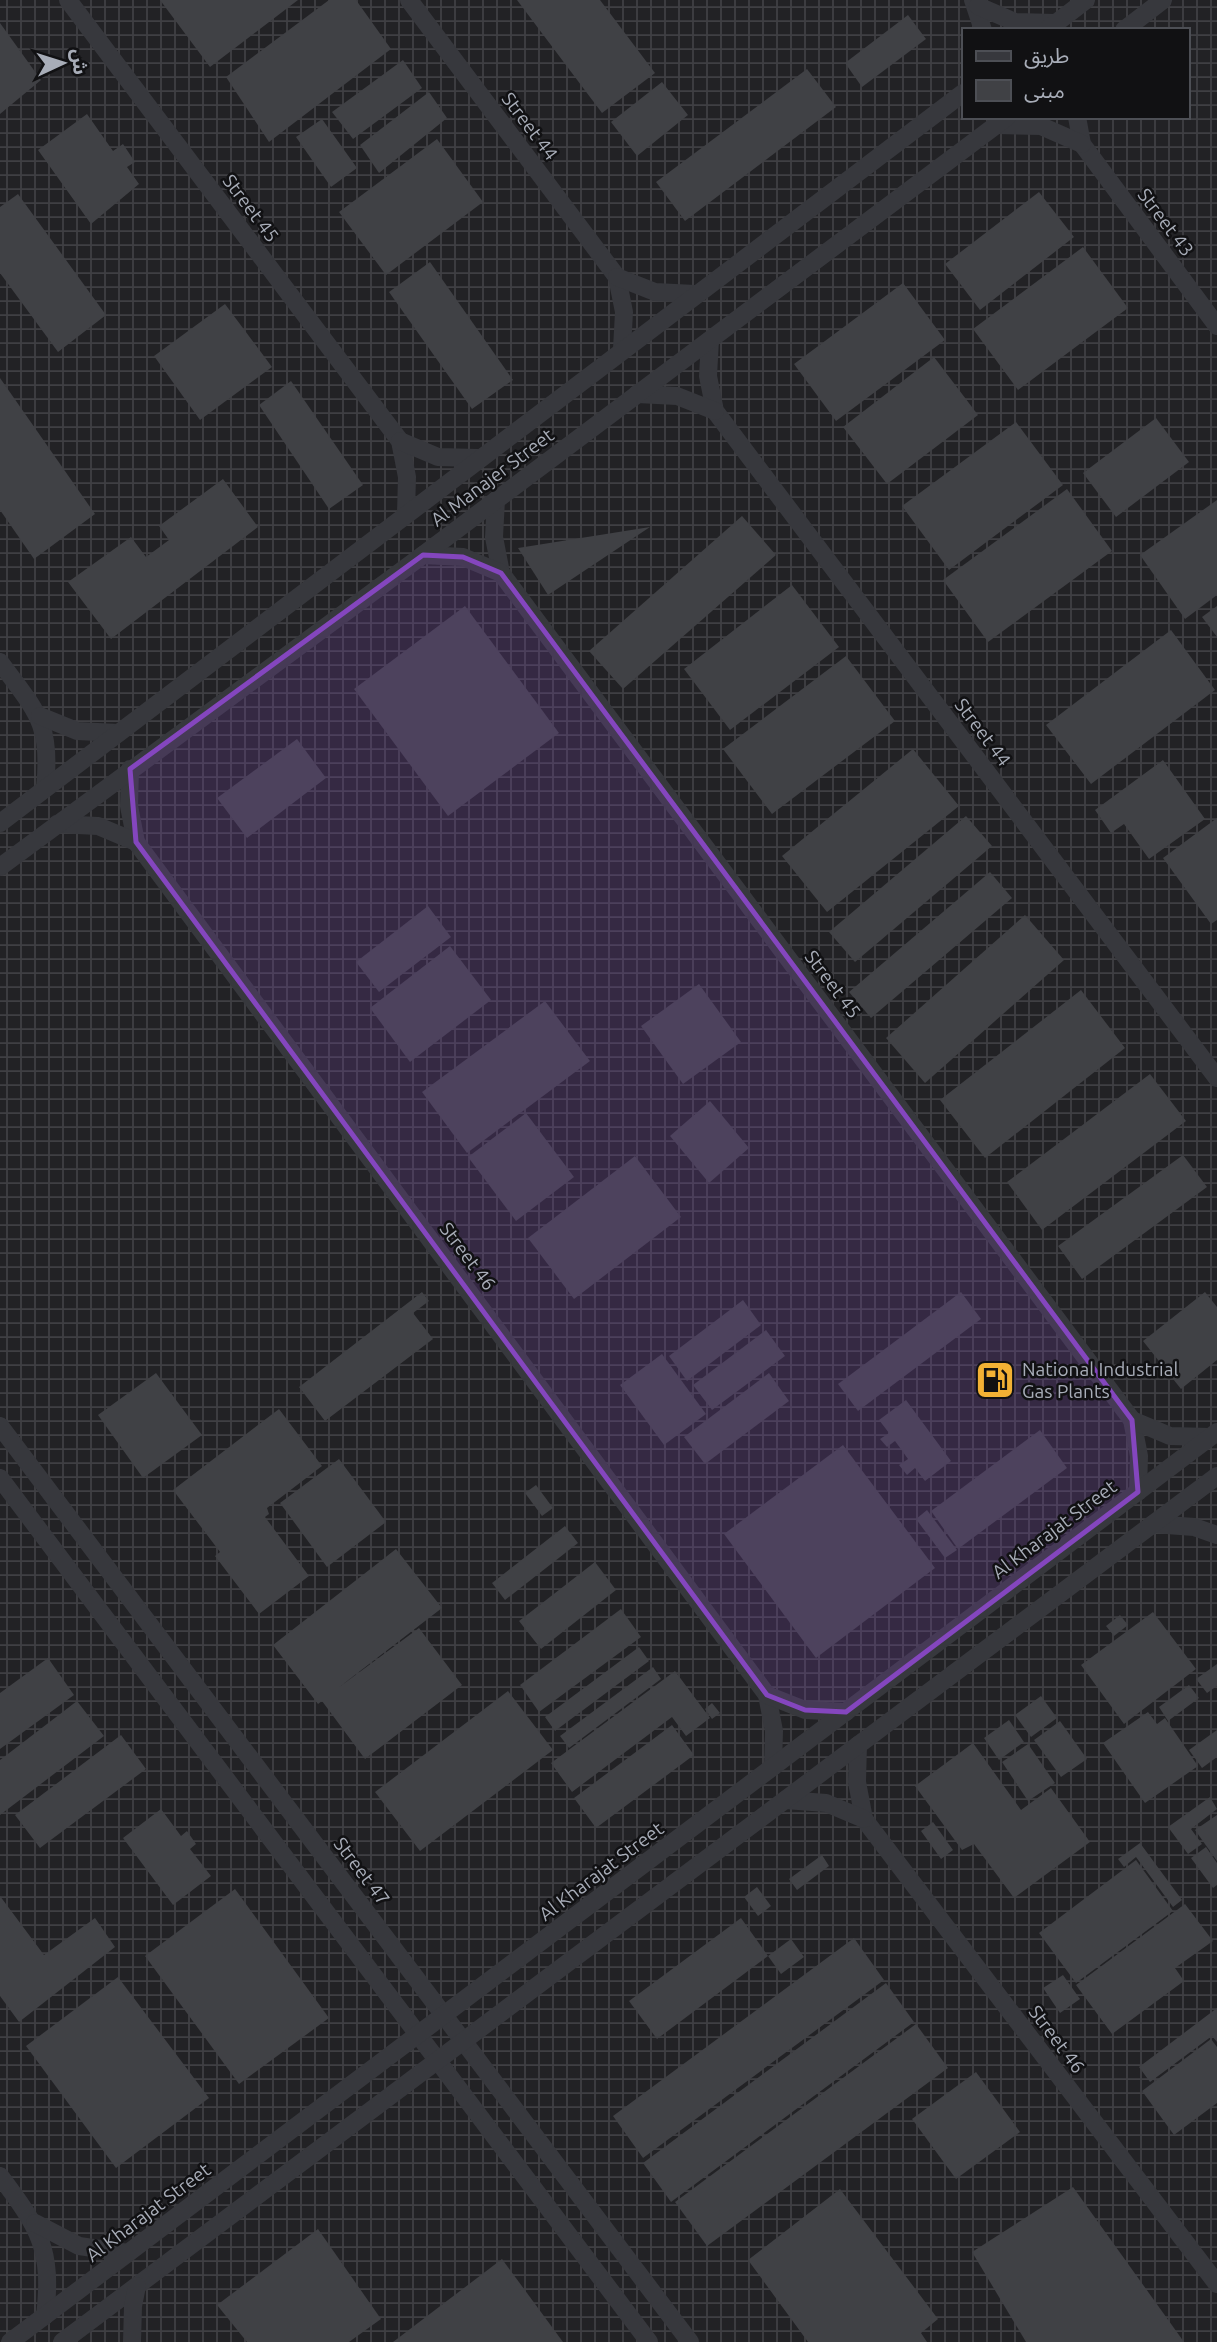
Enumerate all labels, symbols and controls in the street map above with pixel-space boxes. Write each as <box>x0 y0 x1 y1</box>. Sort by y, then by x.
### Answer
north arrow <box>28 28 98 98</box>
legend <box>962 28 1189 119</box>
text: طريق <box>1024 43 1069 69</box>
text: ش <box>68 48 92 76</box>
text: مبنى <box>1024 78 1065 103</box>
street label: Street 44 <box>497 88 563 164</box>
street label: Street 45 <box>218 170 284 246</box>
street label: Street 43 <box>1133 184 1199 260</box>
street label: Al Manajer Street <box>426 423 558 530</box>
street label: Street 44 <box>950 694 1016 770</box>
street label: Street 45 <box>800 946 866 1022</box>
street label: Street 46 <box>435 1218 501 1294</box>
place label: National Industrial Gas Plants <box>1022 1358 1178 1402</box>
fuel station icon: National Industrial Gas Plants <box>974 1359 1016 1401</box>
street label: Al Kharajat Street <box>987 1475 1121 1583</box>
street label: Al Kharajat Street <box>534 1817 668 1925</box>
street label: Street 47 <box>329 1833 395 1909</box>
street label: Street 46 <box>1024 2001 1090 2077</box>
street label: Al Kharajat Street <box>81 2158 215 2266</box>

